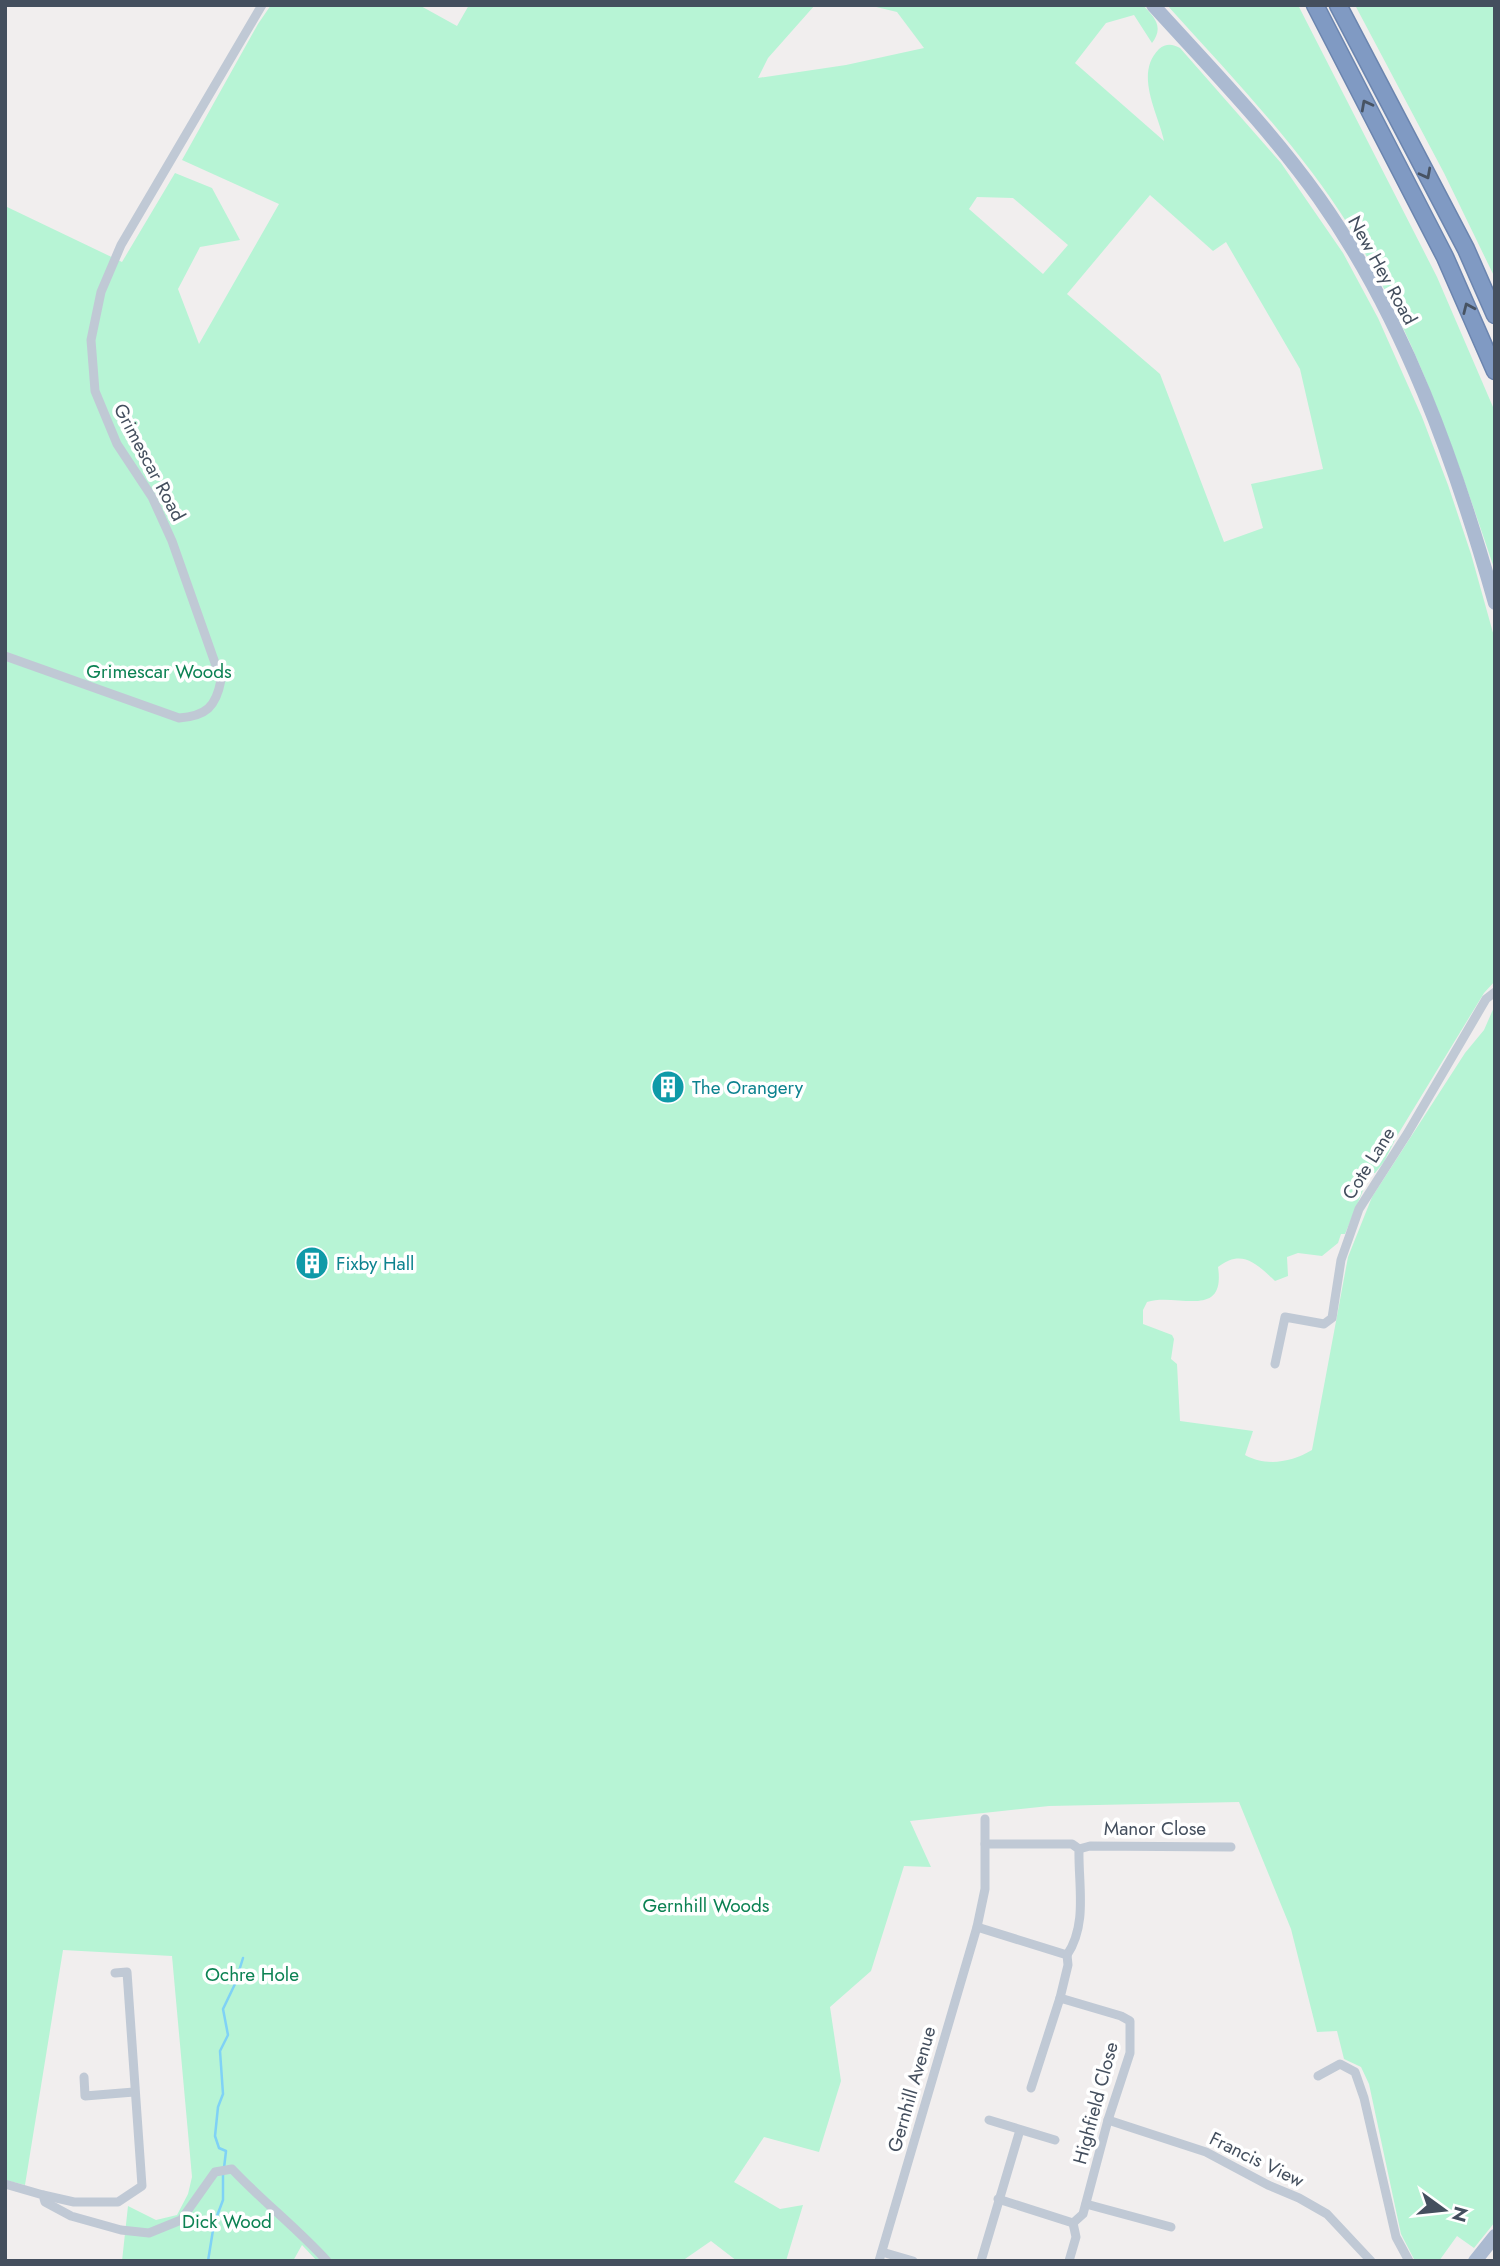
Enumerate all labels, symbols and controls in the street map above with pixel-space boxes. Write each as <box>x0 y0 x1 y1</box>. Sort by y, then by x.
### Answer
one-way arrow <box>1360 100 1374 112</box>
one-way arrow <box>1418 167 1432 179</box>
street label: New Hey Road <box>1341 211 1424 330</box>
one-way arrow <box>1462 303 1476 315</box>
street label: Grimescar Road <box>107 399 192 526</box>
park label: Grimescar Woods <box>86 658 232 685</box>
building icon: The Orangery <box>649 1068 687 1106</box>
place label: The Orangery <box>692 1074 804 1101</box>
street label: Cote Lane <box>1336 1122 1401 1205</box>
building icon: Fixby Hall <box>293 1244 331 1282</box>
place label: Fixby Hall <box>336 1250 415 1277</box>
street label: Manor Close <box>1104 1815 1206 1842</box>
park label: Gernhill Woods <box>643 1892 770 1919</box>
park label: Ochre Hole <box>205 1961 299 1988</box>
street label: Gernhill Avenue <box>881 2023 942 2155</box>
street label: Highfield Close <box>1066 2039 1125 2167</box>
street label: Francis View <box>1205 2125 1309 2194</box>
north arrow <box>1409 2175 1479 2245</box>
text: N <box>1445 2203 1475 2225</box>
park label: Dick Wood <box>182 2208 272 2235</box>

